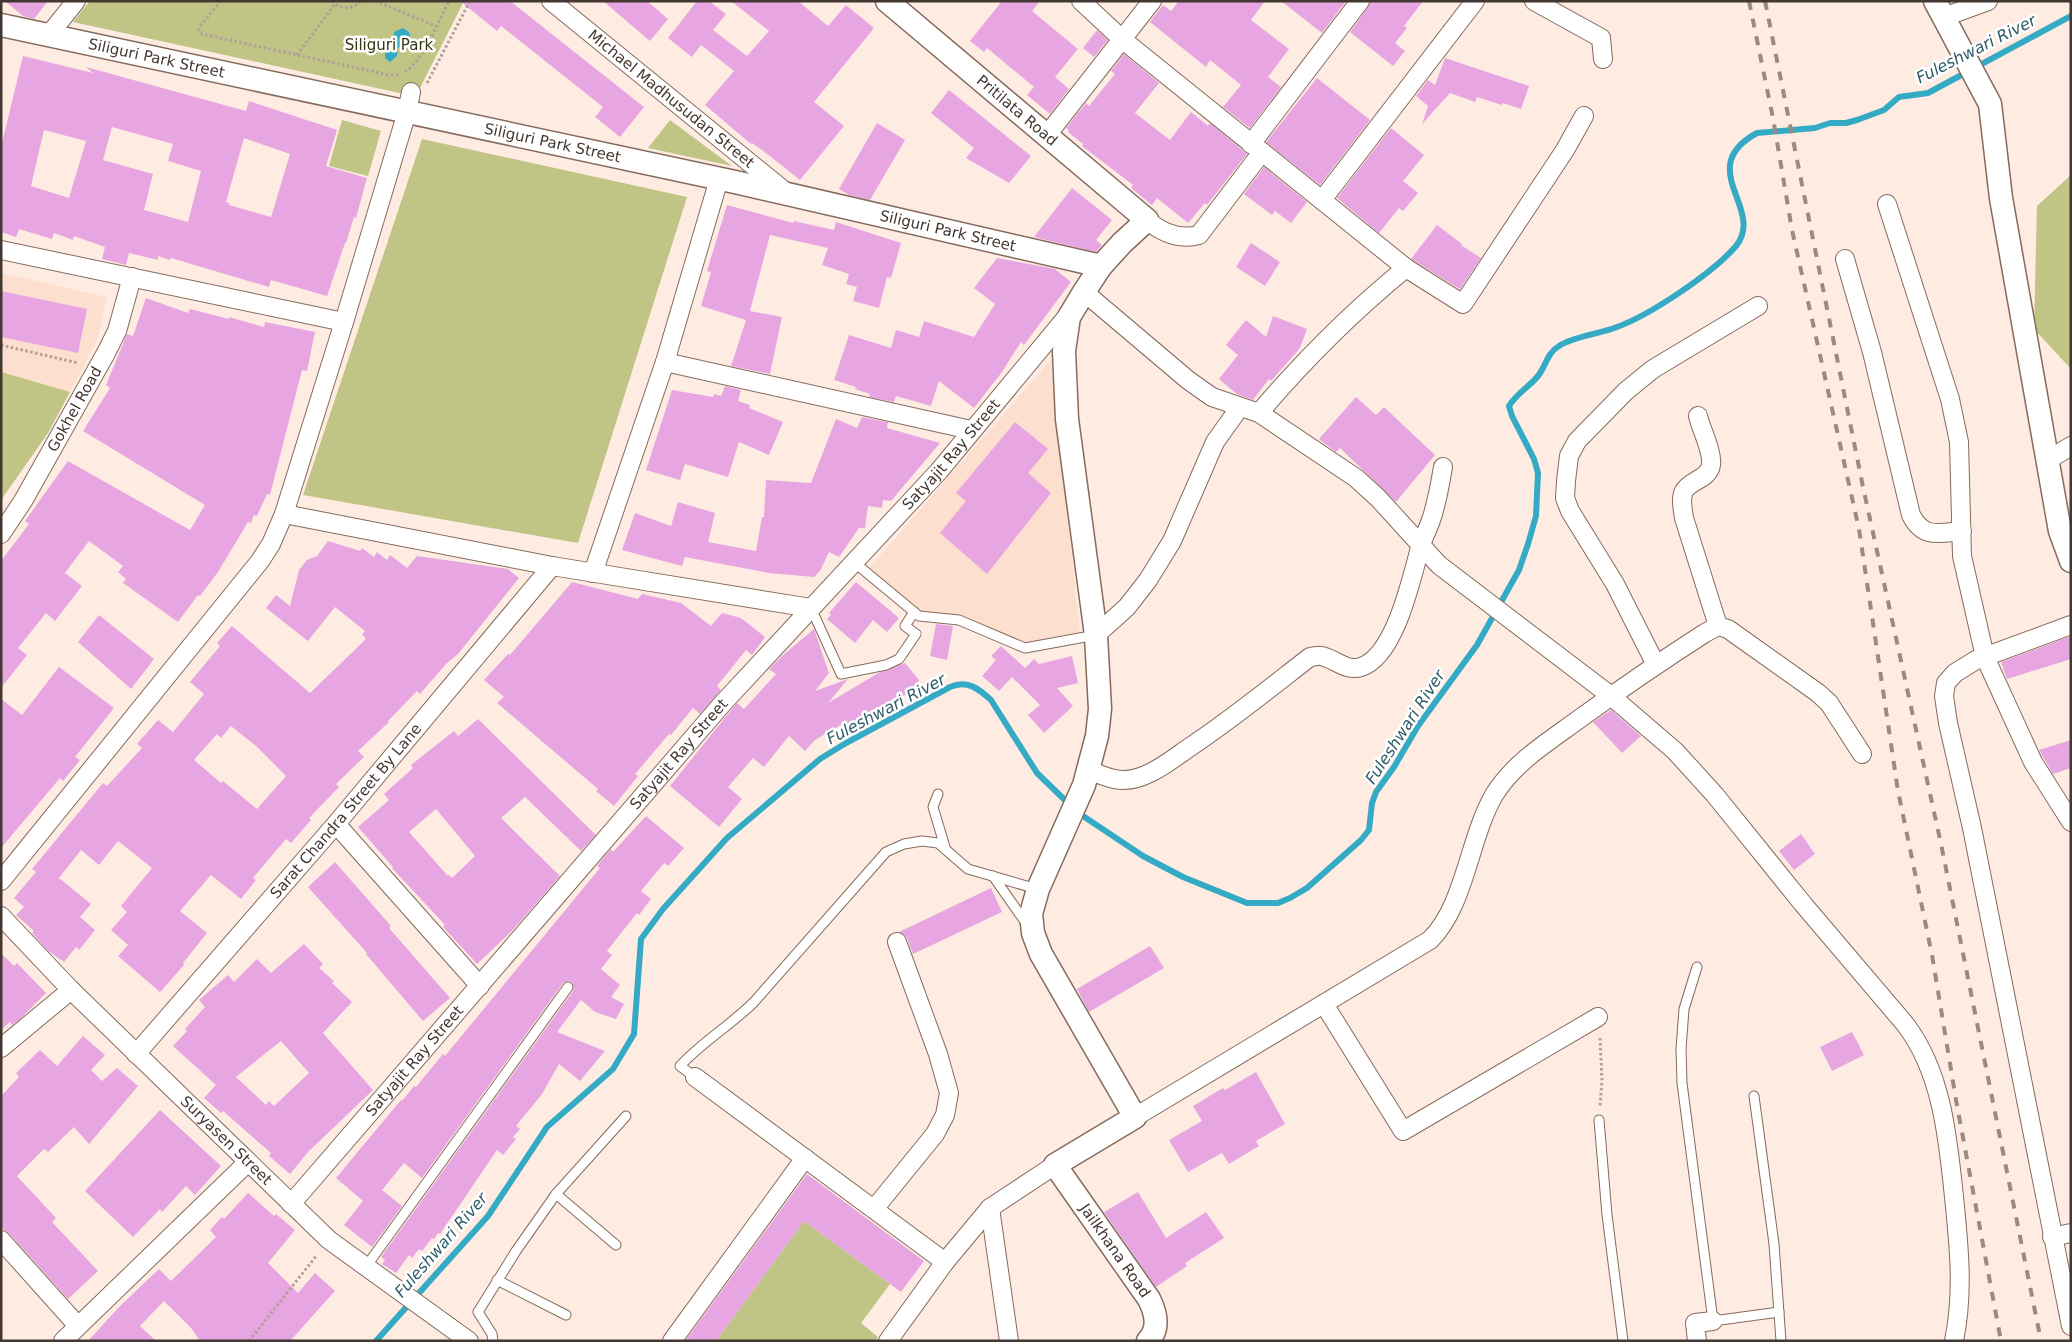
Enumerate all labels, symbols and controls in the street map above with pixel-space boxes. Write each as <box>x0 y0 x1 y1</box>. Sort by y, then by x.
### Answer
water label: Fuleshwari River <box>1913 10 2040 87</box>
street label: Michael Madhusudan Street <box>584 26 758 172</box>
street label: Siliguri Park Street <box>87 35 226 82</box>
park label: Siliguri Park <box>345 36 434 54</box>
street label: Pritilata Road <box>973 71 1061 150</box>
street label: Siliguri Park Street <box>483 120 623 166</box>
street label: Siliguri Park Street <box>878 207 1018 255</box>
street label: Gokhel Road <box>43 363 106 455</box>
street label: Satyajit Ray Street <box>899 395 1004 513</box>
water label: Fuleshwari River <box>1361 665 1450 787</box>
water label: Fuleshwari River <box>823 669 950 748</box>
street label: Satyajit Ray Street <box>626 695 732 813</box>
street label: Sarat Chandra Street By Lane <box>266 720 425 902</box>
street label: Satyajit Ray Street <box>362 1002 467 1120</box>
street label: Suryasen Street <box>177 1092 276 1189</box>
water label: Fuleshwari River <box>391 1188 492 1301</box>
street label: Jailkhana Road <box>1075 1199 1154 1301</box>

